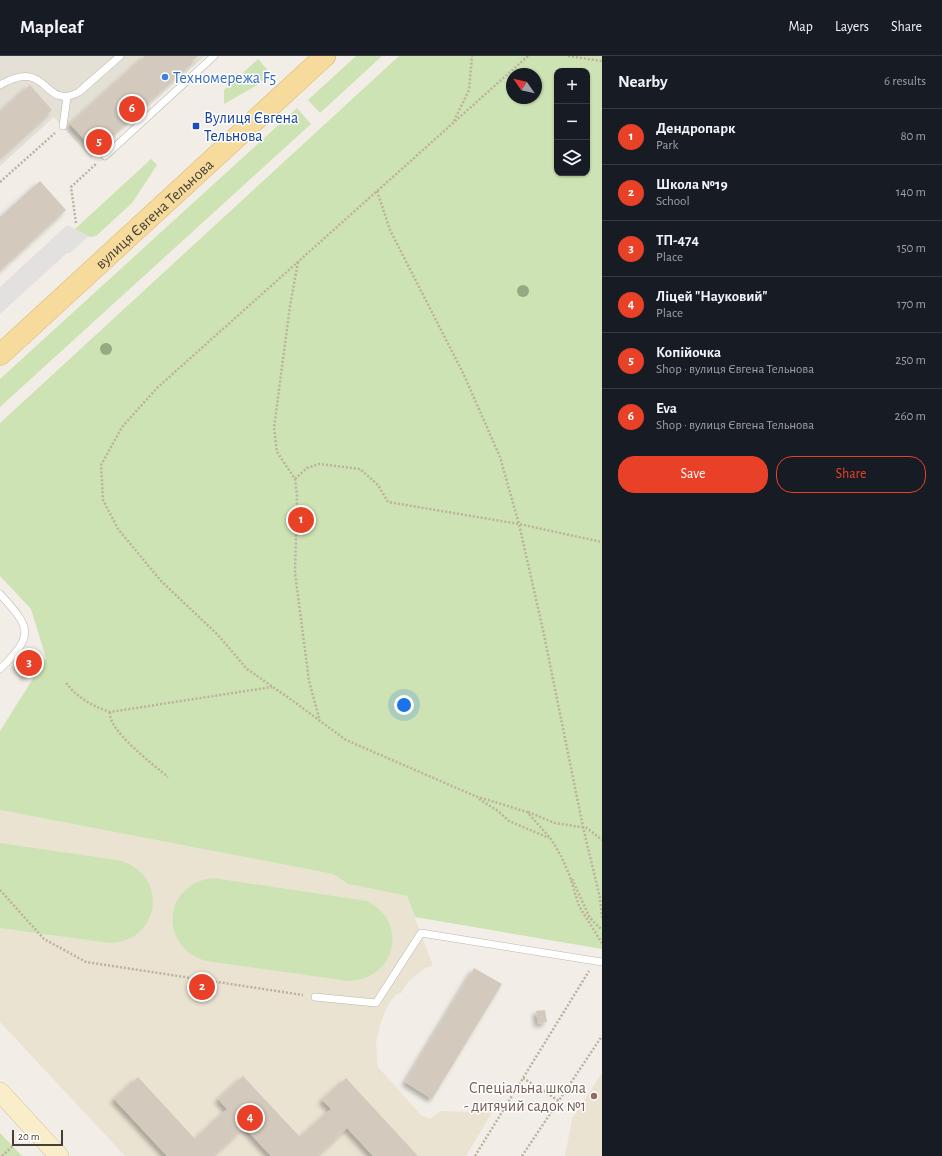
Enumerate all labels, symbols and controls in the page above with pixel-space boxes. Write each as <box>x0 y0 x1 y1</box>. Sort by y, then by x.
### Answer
text: Mapleaf <box>20 18 83 37</box>
text: Map <box>788 20 813 34</box>
text: Layers <box>835 20 869 34</box>
text: Share <box>891 20 922 34</box>
north arrow <box>506 68 542 104</box>
map controls <box>554 68 590 176</box>
button: + <box>554 68 590 104</box>
place label: Техномережа F5 <box>173 70 276 86</box>
marker: Техномережа F5 <box>160 72 170 82</box>
text: Nearby <box>618 73 668 90</box>
text: 6 results <box>884 75 926 88</box>
pin: 6 <box>119 94 145 124</box>
button: − <box>554 104 590 140</box>
place label: Вулиця Євгена Тельнова <box>204 110 298 144</box>
marker: Вулиця Євгена Тельнова <box>191 121 201 131</box>
text: Дендропарк <box>656 121 735 136</box>
pin: 5 <box>86 127 112 157</box>
text: 1 <box>629 130 633 143</box>
text: 80 m <box>900 130 926 143</box>
text: Park <box>656 139 678 152</box>
button: layers <box>554 140 590 176</box>
street label: вулиця Євгена Тельнова <box>92 156 217 272</box>
text: Школа №19 <box>656 177 728 192</box>
text: 2 <box>628 186 634 199</box>
text: 140 m <box>896 186 926 199</box>
text: School <box>656 195 690 208</box>
text: ТП-474 <box>656 233 699 248</box>
text: 3 <box>628 242 634 255</box>
text: 150 m <box>897 242 926 255</box>
text: Place <box>656 251 683 264</box>
text: Ліцей "Науковий" <box>656 289 767 304</box>
text: 4 <box>628 298 634 311</box>
text: 170 m <box>897 298 926 311</box>
text: Place <box>656 307 683 320</box>
text: Копійочка <box>656 345 721 360</box>
text: 5 <box>628 354 634 367</box>
text: 250 m <box>895 354 926 367</box>
text: Shop · вулиця Євгена Тельнова <box>656 363 814 376</box>
text: Eva <box>656 401 677 416</box>
text: 6 <box>628 410 634 423</box>
text: 260 m <box>895 410 926 423</box>
text: Shop · вулиця Євгена Тельнова <box>656 419 814 432</box>
button: Save <box>618 456 768 493</box>
button: Share <box>776 456 926 493</box>
pin: 1 <box>288 505 314 535</box>
pin: 3 <box>16 648 42 678</box>
your location <box>394 695 414 715</box>
pin: 2 <box>189 972 215 1002</box>
place label: Спеціальна школа - дитячий садок №1 <box>464 1080 586 1114</box>
marker: Спеціальна школа - дитячий садок №1 <box>589 1091 599 1101</box>
pin: 4 <box>237 1103 263 1133</box>
scale bar <box>12 1128 63 1147</box>
text: 20 m <box>18 1131 39 1142</box>

